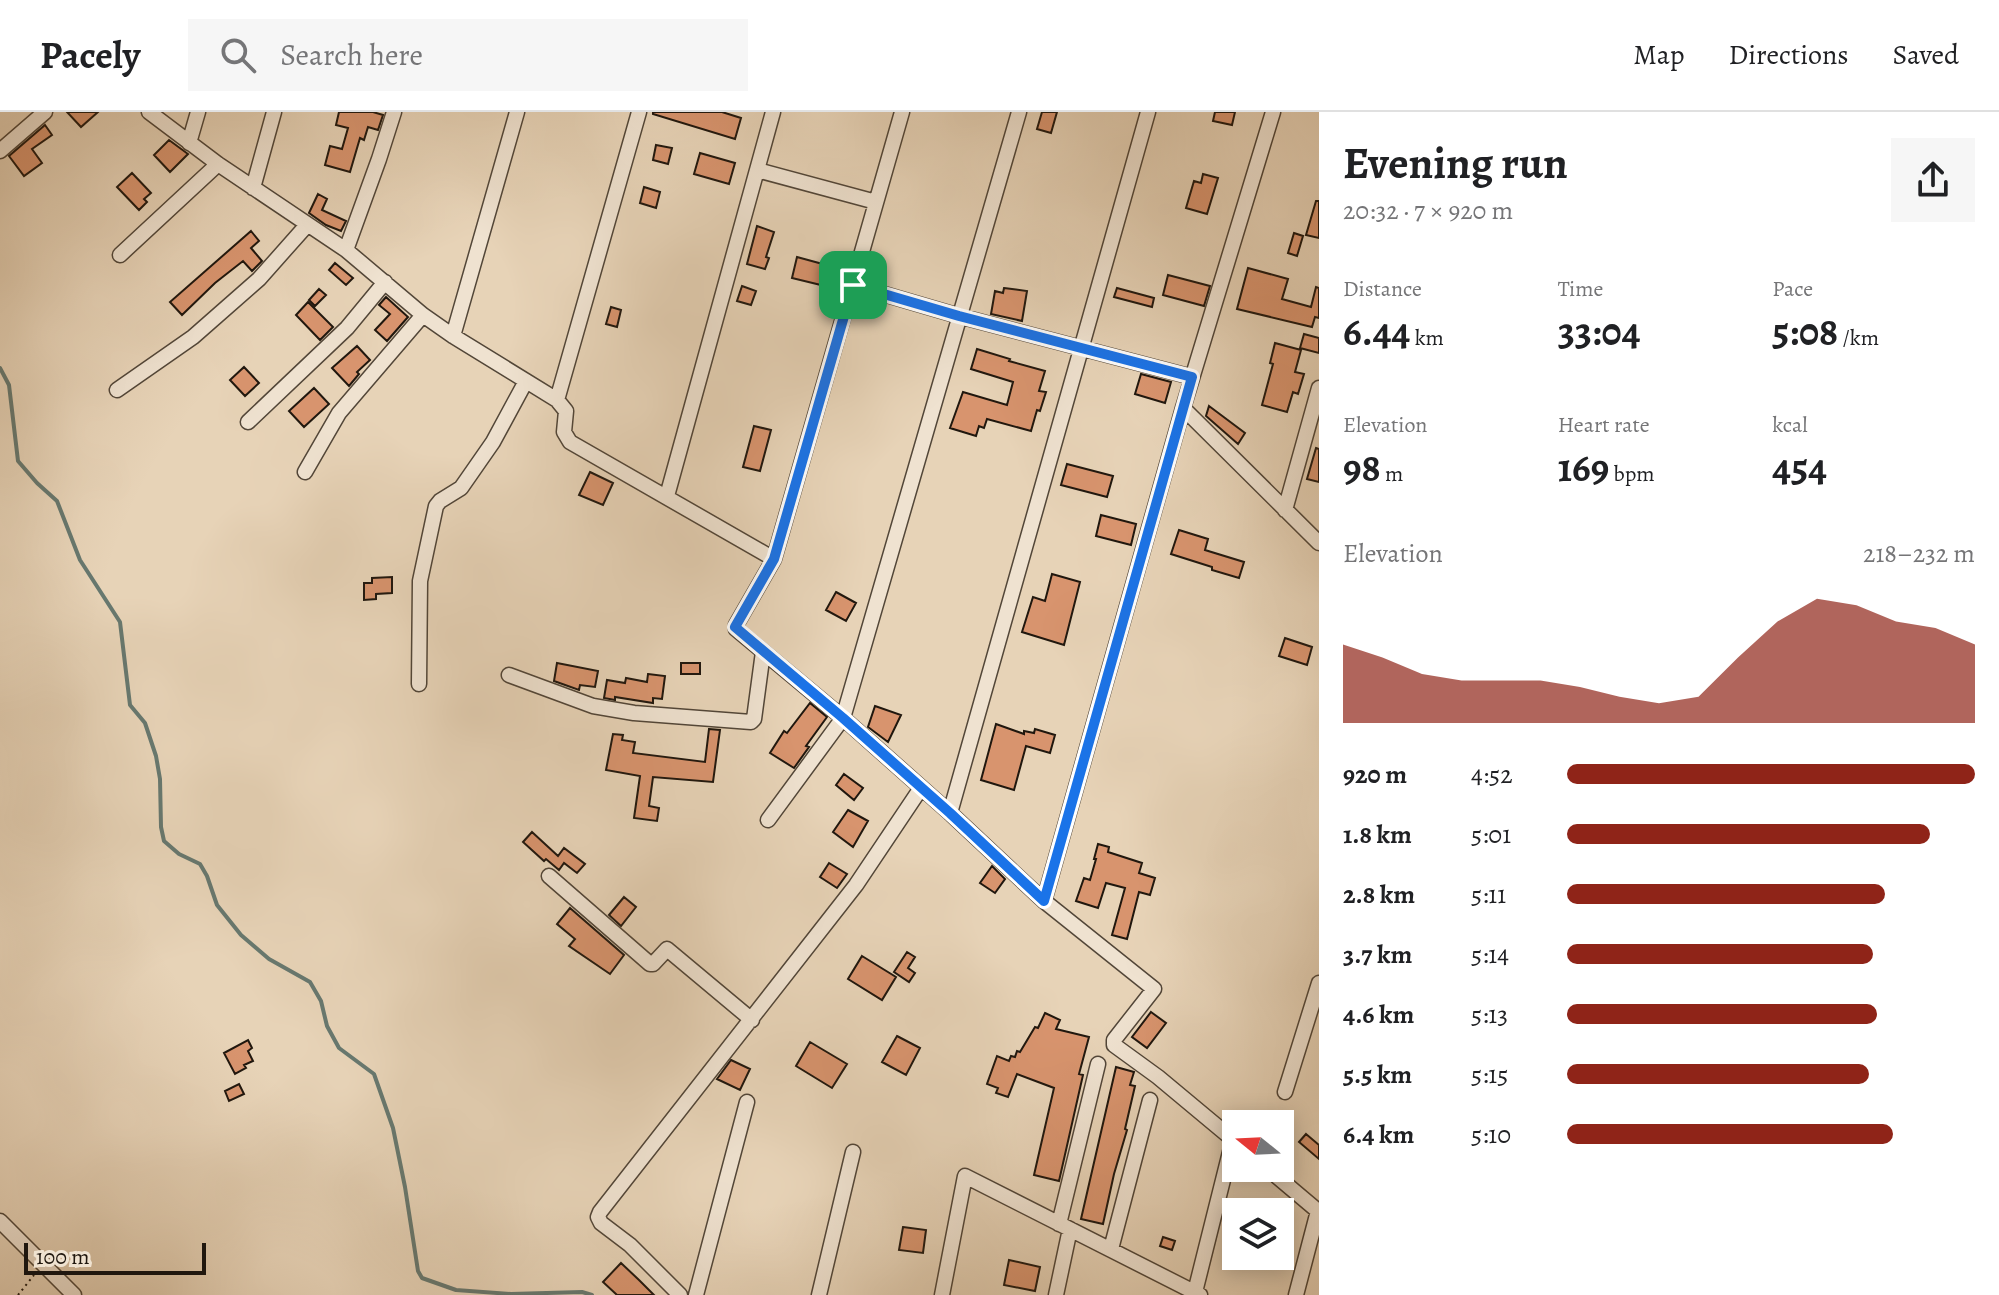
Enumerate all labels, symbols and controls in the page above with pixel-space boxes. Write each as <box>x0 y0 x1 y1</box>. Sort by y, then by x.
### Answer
search box <box>188 19 748 91</box>
text: Pacely <box>40 29 140 81</box>
icon: search <box>216 33 260 77</box>
text: Search here <box>280 35 423 75</box>
text: Map <box>1633 36 1684 74</box>
text: Directions <box>1728 36 1849 74</box>
text: Saved <box>1893 36 1959 74</box>
text: Evening run <box>1343 133 1568 193</box>
button: share <box>1891 138 1975 222</box>
text: 20:32 · 7 × 920 m <box>1343 193 1513 228</box>
pin <box>819 251 887 319</box>
icon: arrive <box>831 263 875 307</box>
text: Distance <box>1343 274 1422 304</box>
text: Time <box>1558 274 1603 304</box>
text: Pace <box>1772 274 1813 304</box>
text: 6.44 <box>1343 304 1410 359</box>
text: 33:04 <box>1558 304 1641 359</box>
text: 5:08 <box>1772 304 1838 359</box>
text: km <box>1410 323 1444 353</box>
text: /km <box>1838 323 1879 353</box>
text: Elevation <box>1343 410 1427 440</box>
text: Heart rate <box>1558 410 1650 440</box>
text: kcal <box>1772 410 1808 440</box>
text: 98 <box>1343 440 1381 495</box>
text: 169 <box>1558 440 1609 495</box>
text: 454 <box>1772 440 1827 495</box>
text: m <box>1381 459 1403 489</box>
text: bpm <box>1609 459 1655 489</box>
text: Elevation <box>1343 536 1443 571</box>
text: 218–232 m <box>1863 536 1975 571</box>
text: 920 m <box>1343 757 1407 792</box>
text: 4:52 <box>1471 757 1513 792</box>
text: 1.8 km <box>1343 817 1412 852</box>
text: 5:01 <box>1471 817 1511 852</box>
text: 2.8 km <box>1343 877 1415 912</box>
text: 5:11 <box>1471 877 1506 912</box>
text: 3.7 km <box>1343 937 1412 972</box>
text: 5:14 <box>1471 937 1509 972</box>
text: 4.6 km <box>1343 997 1414 1032</box>
text: 5:13 <box>1471 997 1508 1032</box>
text: 5.5 km <box>1343 1057 1412 1092</box>
text: 5:15 <box>1471 1057 1508 1092</box>
north arrow <box>1222 1110 1294 1182</box>
map controls <box>1222 1110 1294 1270</box>
text: 6.4 km <box>1343 1117 1414 1152</box>
text: 5:10 <box>1471 1117 1511 1152</box>
button: layers <box>1222 1198 1294 1270</box>
scale bar <box>24 1239 206 1275</box>
text: 100 m <box>36 1242 90 1272</box>

